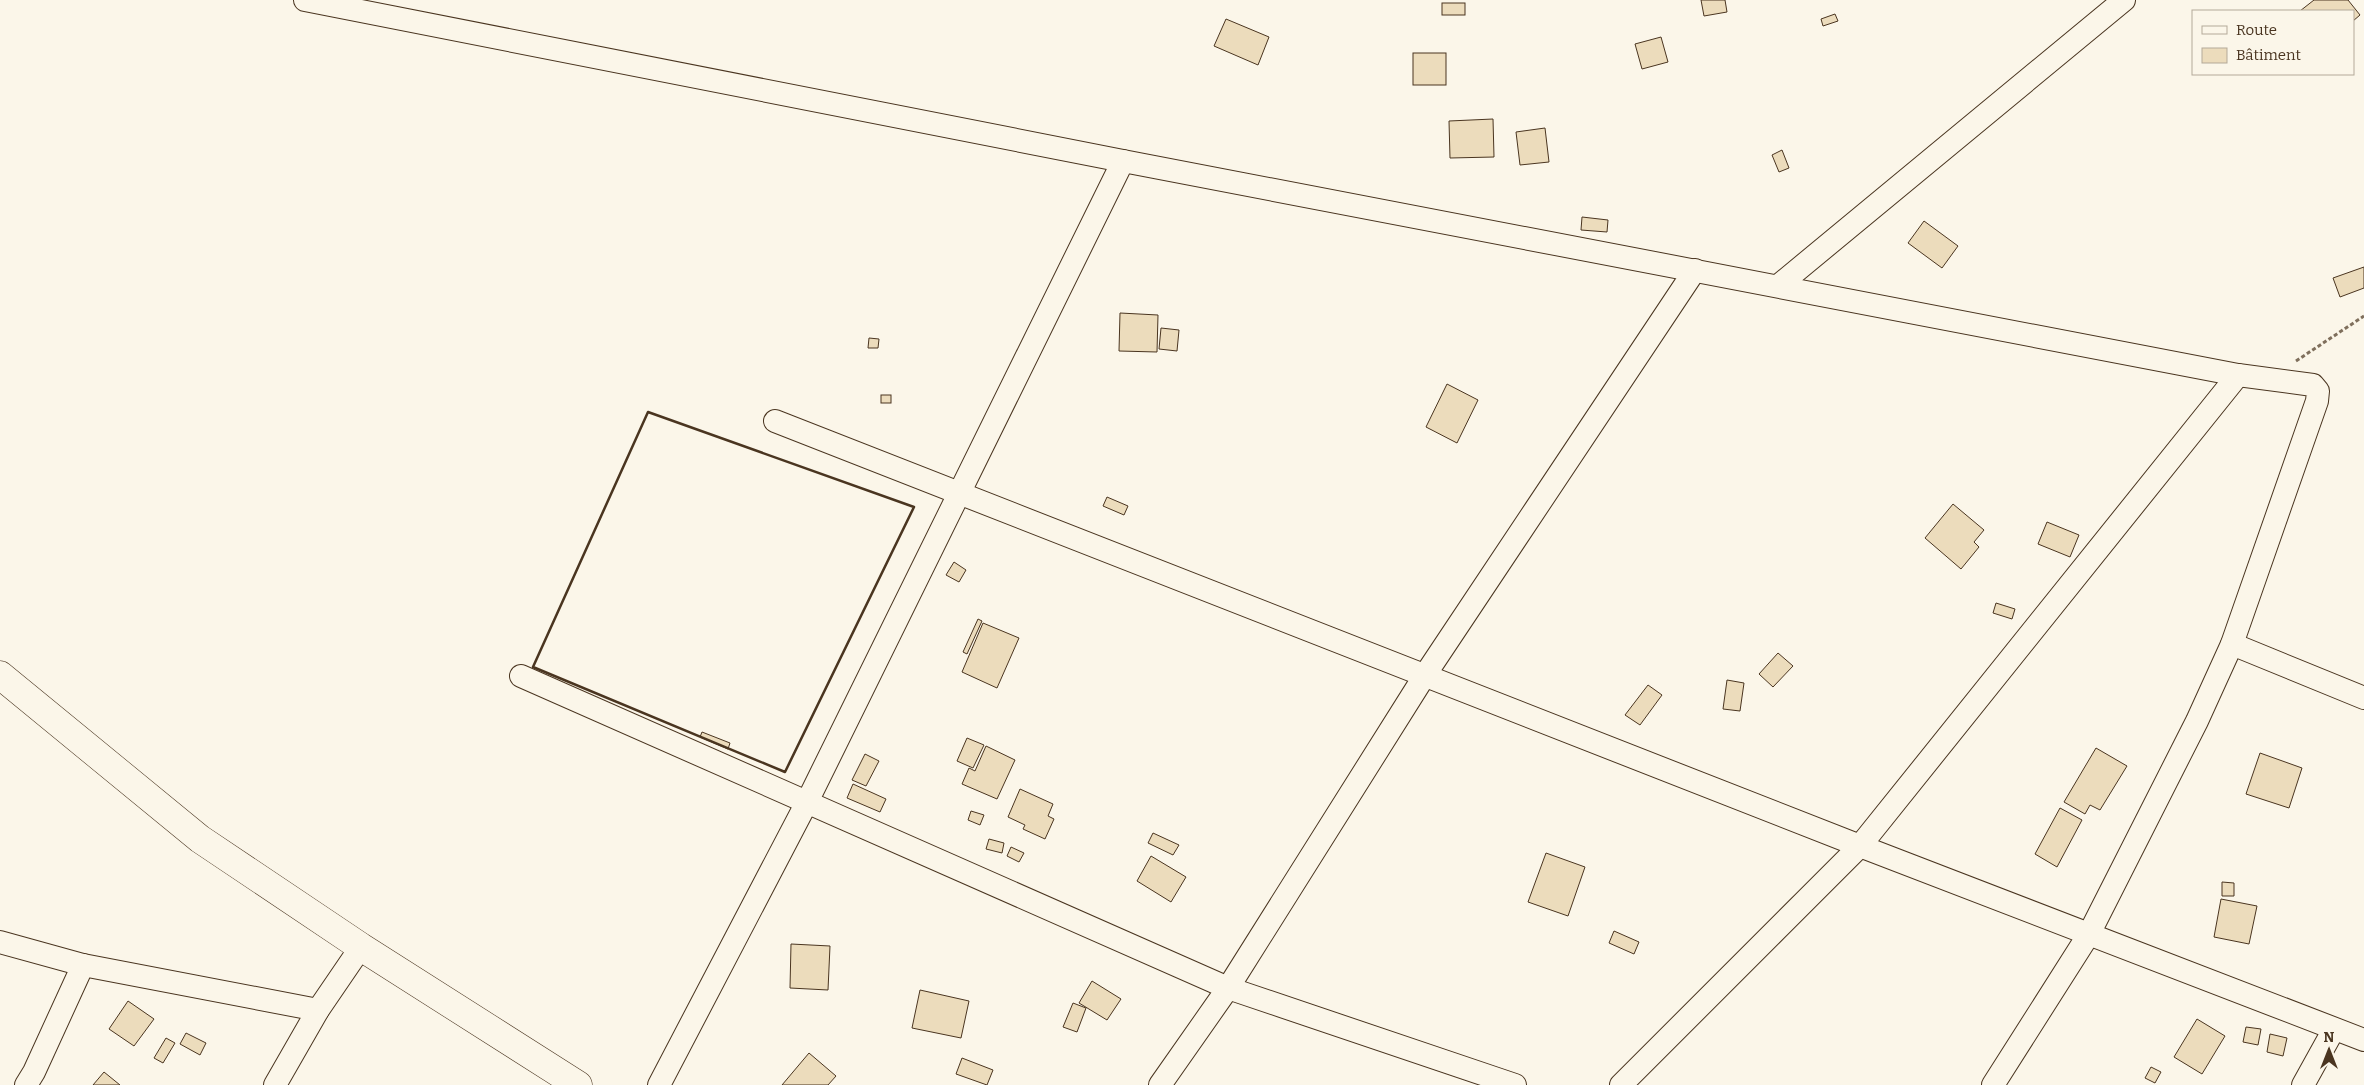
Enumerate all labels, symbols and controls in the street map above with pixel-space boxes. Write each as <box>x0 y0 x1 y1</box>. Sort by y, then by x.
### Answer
legend <box>2192 10 2354 75</box>
text: Route <box>2236 21 2277 39</box>
text: Bâtiment <box>2236 46 2301 64</box>
north arrow <box>2304 1025 2354 1075</box>
text: N <box>2324 1029 2335 1046</box>

